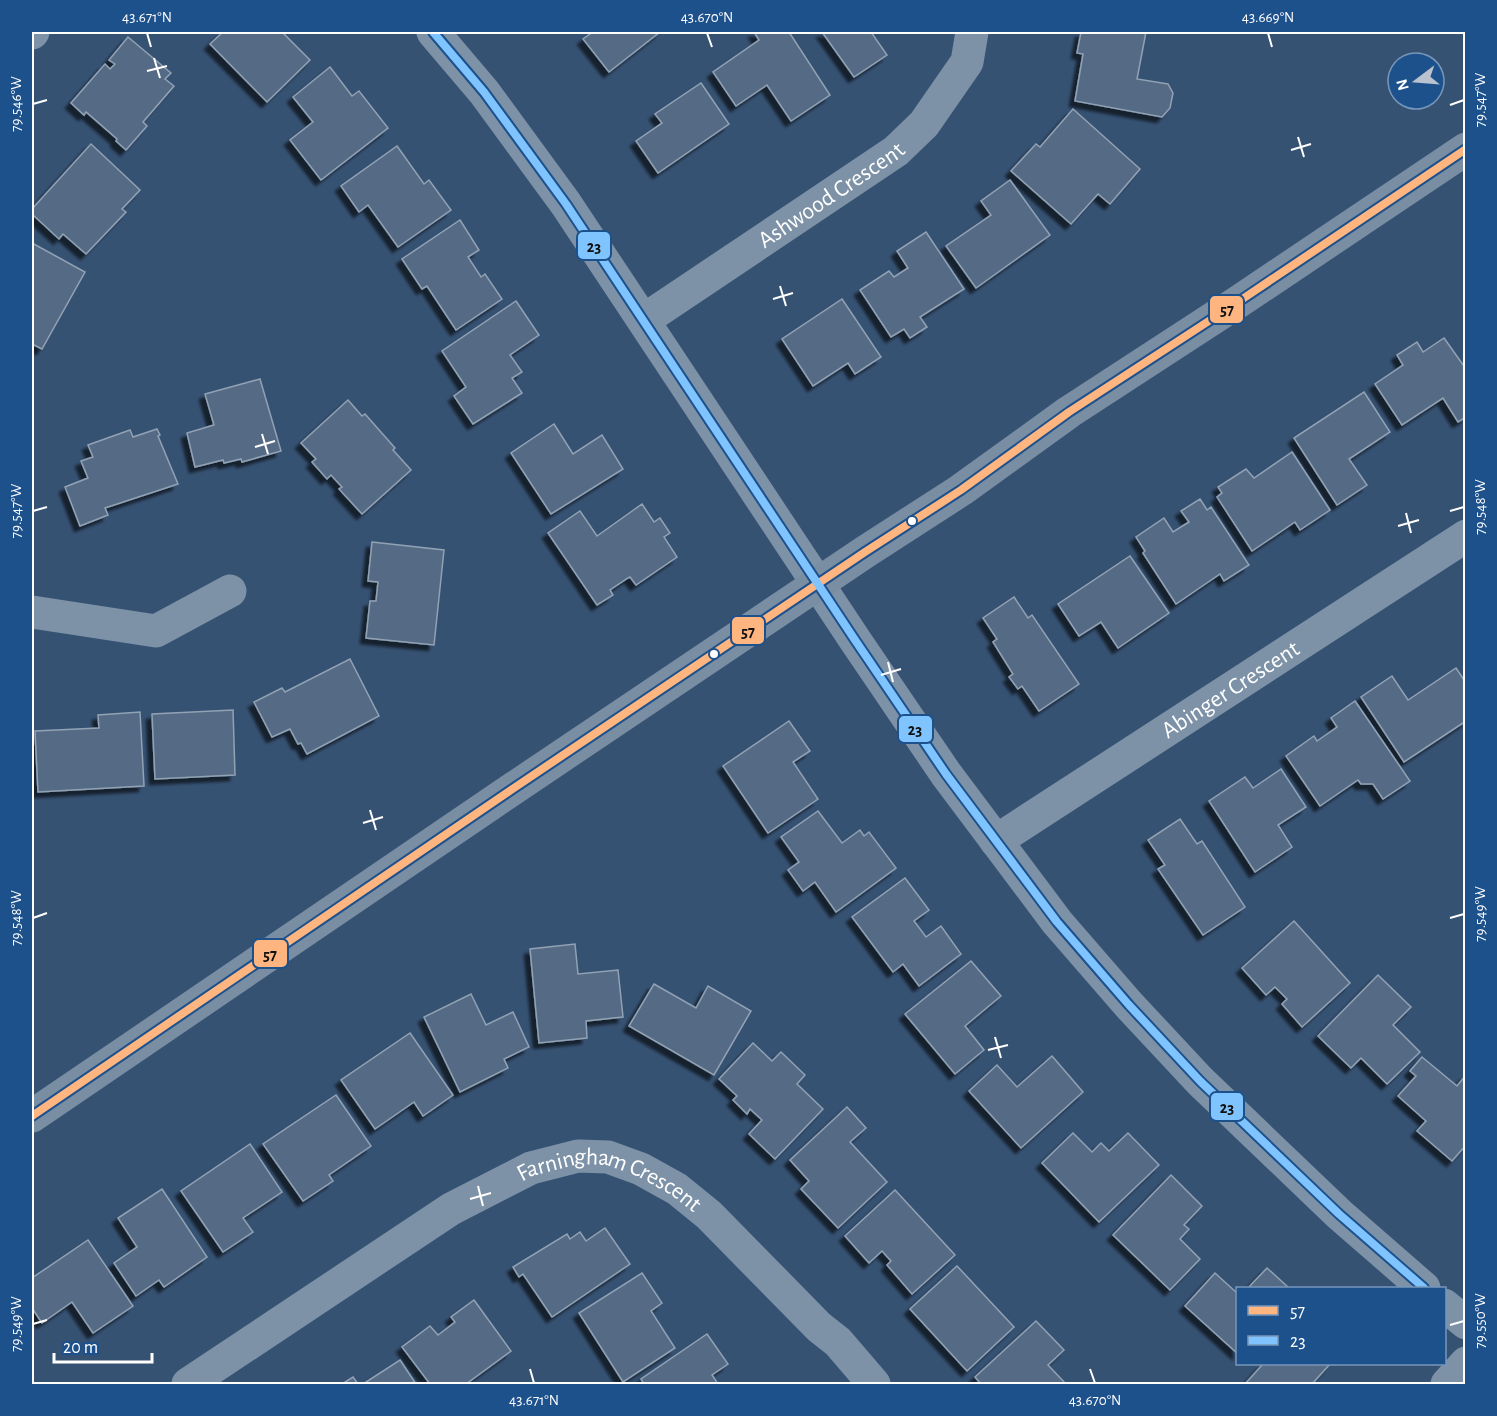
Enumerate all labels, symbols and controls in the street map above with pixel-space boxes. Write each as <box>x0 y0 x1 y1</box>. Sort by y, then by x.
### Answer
text: 43.671°N <box>122 10 172 25</box>
text: 43.670°N <box>681 10 733 25</box>
text: 43.669°N <box>1242 10 1294 25</box>
north arrow <box>1386 51 1446 111</box>
text: 79.547°W <box>1473 72 1488 127</box>
text: 79.546°W <box>9 76 24 132</box>
text: N <box>1393 77 1412 92</box>
street label: Ashwood Crescent <box>754 138 910 253</box>
line badge: 23 <box>577 231 611 260</box>
text: 23 <box>587 239 601 255</box>
line badge: 57 <box>1209 295 1244 324</box>
text: 57 <box>1220 302 1234 318</box>
text: 79.548°W <box>1473 479 1488 535</box>
text: 79.547°W <box>9 483 24 538</box>
unlabelled marker <box>906 515 918 527</box>
line badge: 57 <box>731 616 765 645</box>
text: 57 <box>741 624 755 640</box>
street label: Abinger Crescent <box>1157 636 1304 743</box>
unlabelled marker <box>708 648 720 660</box>
line badge: 23 <box>898 715 933 743</box>
text: 23 <box>908 722 922 738</box>
text: 79.549°W <box>1473 886 1488 942</box>
text: 79.548°W <box>9 890 24 946</box>
line badge: 57 <box>253 939 288 968</box>
text: 57 <box>263 947 277 963</box>
line badge: 23 <box>1210 1092 1244 1121</box>
text: 23 <box>1220 1100 1234 1116</box>
street label: Farningham Crescent <box>513 1145 706 1217</box>
legend <box>1236 1287 1446 1365</box>
text: 79.550°W <box>1473 1293 1488 1349</box>
text: 79.549°W <box>9 1296 24 1352</box>
text: 57 <box>1290 1303 1305 1321</box>
scale bar <box>54 1326 152 1364</box>
text: 23 <box>1290 1333 1306 1351</box>
text: 20 m <box>63 1339 98 1357</box>
text: 43.671°N <box>509 1393 559 1408</box>
text: 43.670°N <box>1069 1393 1121 1408</box>

